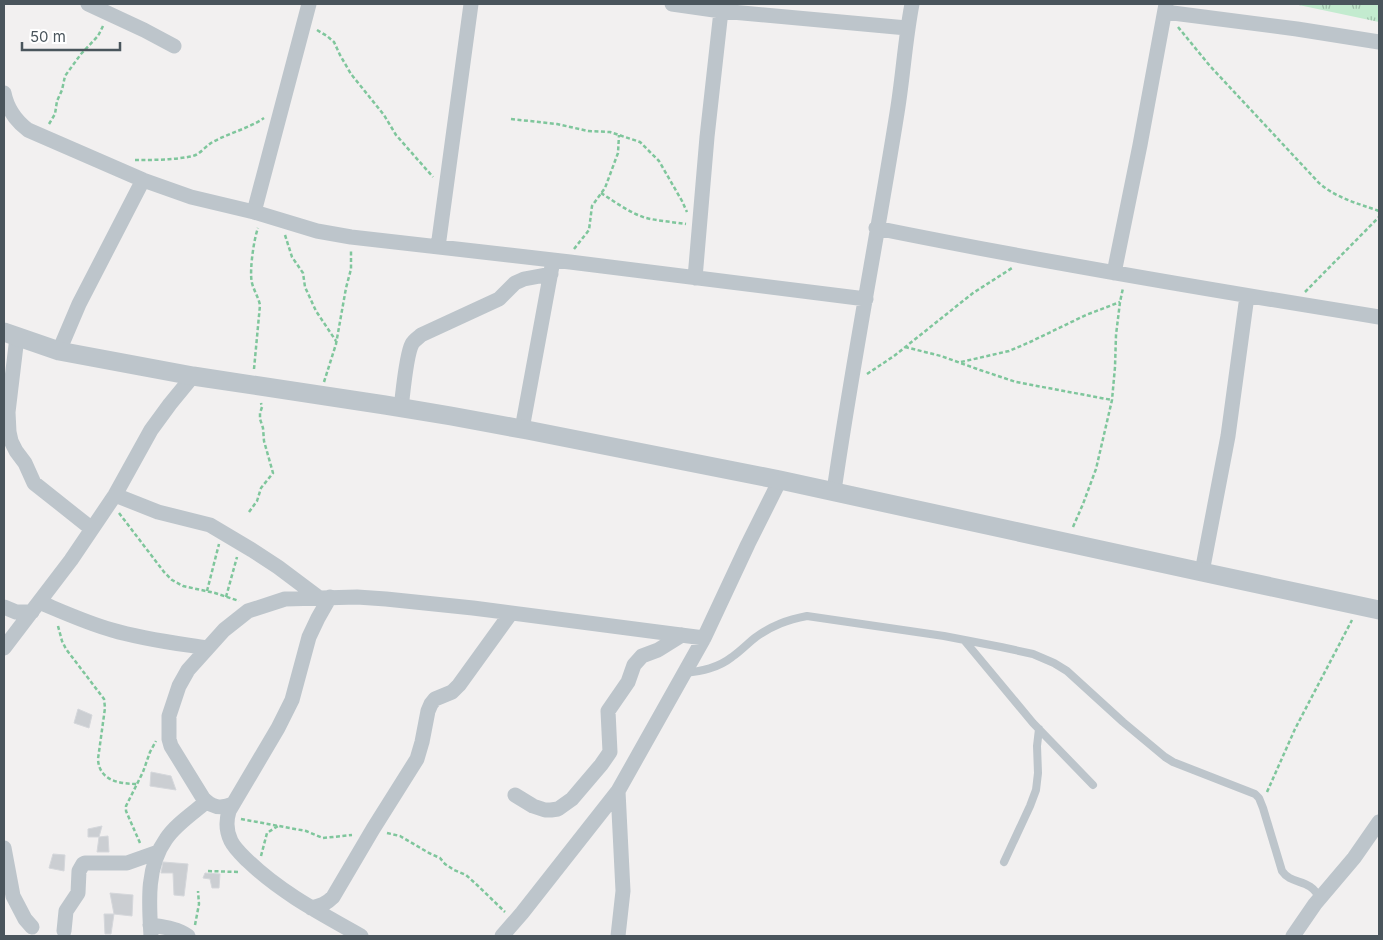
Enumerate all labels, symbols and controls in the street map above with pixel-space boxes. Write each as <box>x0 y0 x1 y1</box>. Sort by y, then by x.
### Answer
scale bar <box>22 20 120 52</box>
text: 50 m <box>30 27 66 46</box>

